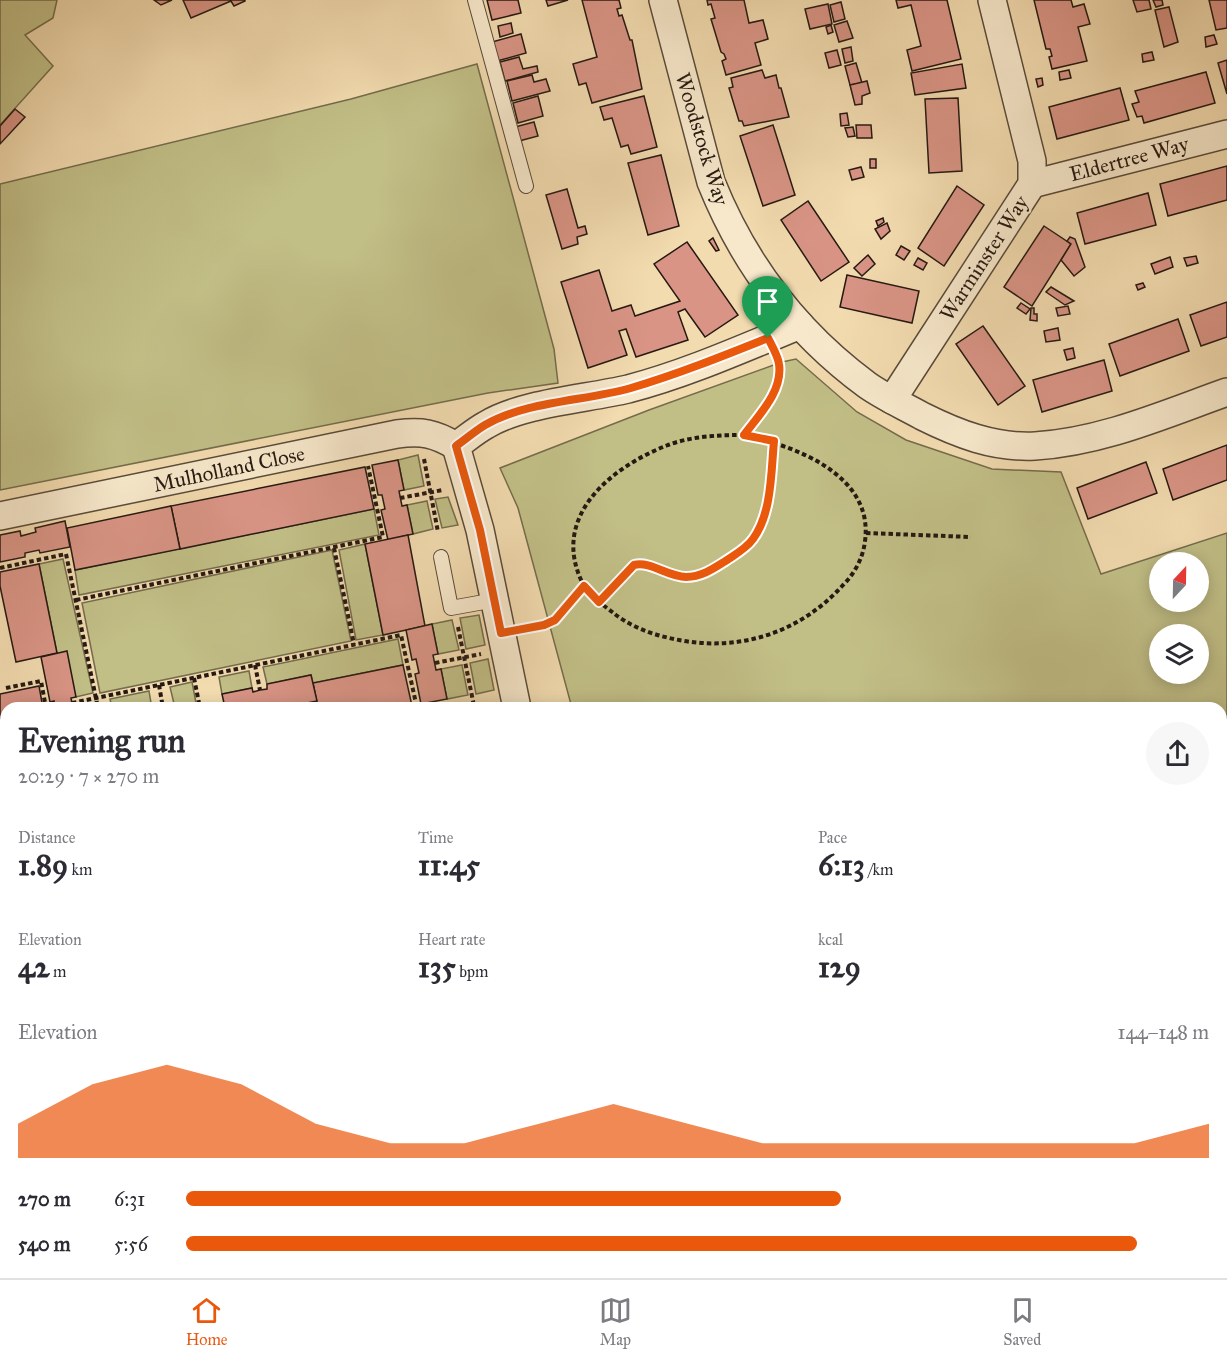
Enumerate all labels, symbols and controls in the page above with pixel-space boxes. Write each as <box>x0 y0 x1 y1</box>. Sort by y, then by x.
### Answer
street label: Woodstock Way <box>669 69 735 210</box>
street label: Eldertree Way <box>1067 130 1193 187</box>
street label: Warminster Way <box>934 190 1035 325</box>
pin <box>742 276 793 338</box>
icon: arrive <box>751 285 784 318</box>
street label: Mulholland Close <box>151 440 307 498</box>
north arrow <box>1149 552 1209 612</box>
map controls <box>1149 552 1209 684</box>
button: layers <box>1149 624 1209 684</box>
text: Evening run <box>18 721 185 761</box>
button: share <box>1146 722 1209 785</box>
text: 20:29 · 7 × 270 m <box>18 764 159 788</box>
text: Distance <box>18 828 75 847</box>
text: Time <box>418 828 453 847</box>
text: Pace <box>818 828 847 847</box>
text: 1.89 <box>18 847 68 883</box>
text: 11:45 <box>418 847 480 883</box>
text: 6:13 <box>818 847 865 883</box>
text: km <box>68 860 92 879</box>
text: /km <box>865 860 893 879</box>
text: Elevation <box>18 930 82 949</box>
text: Heart rate <box>418 930 485 949</box>
text: kcal <box>818 930 843 949</box>
text: 42 <box>18 949 50 985</box>
text: 135 <box>418 949 456 985</box>
text: 129 <box>818 949 861 985</box>
text: m <box>50 962 66 981</box>
text: bpm <box>456 962 488 981</box>
text: Elevation <box>18 1020 97 1044</box>
text: 144–148 m <box>1118 1020 1209 1044</box>
text: 270 m <box>18 1187 71 1211</box>
text: 6:31 <box>114 1187 145 1211</box>
text: 540 m <box>18 1232 71 1256</box>
text: 5:56 <box>114 1232 148 1256</box>
tab: Home <box>186 1294 228 1349</box>
tab: Map <box>599 1294 632 1349</box>
tab: Saved <box>1003 1294 1041 1349</box>

